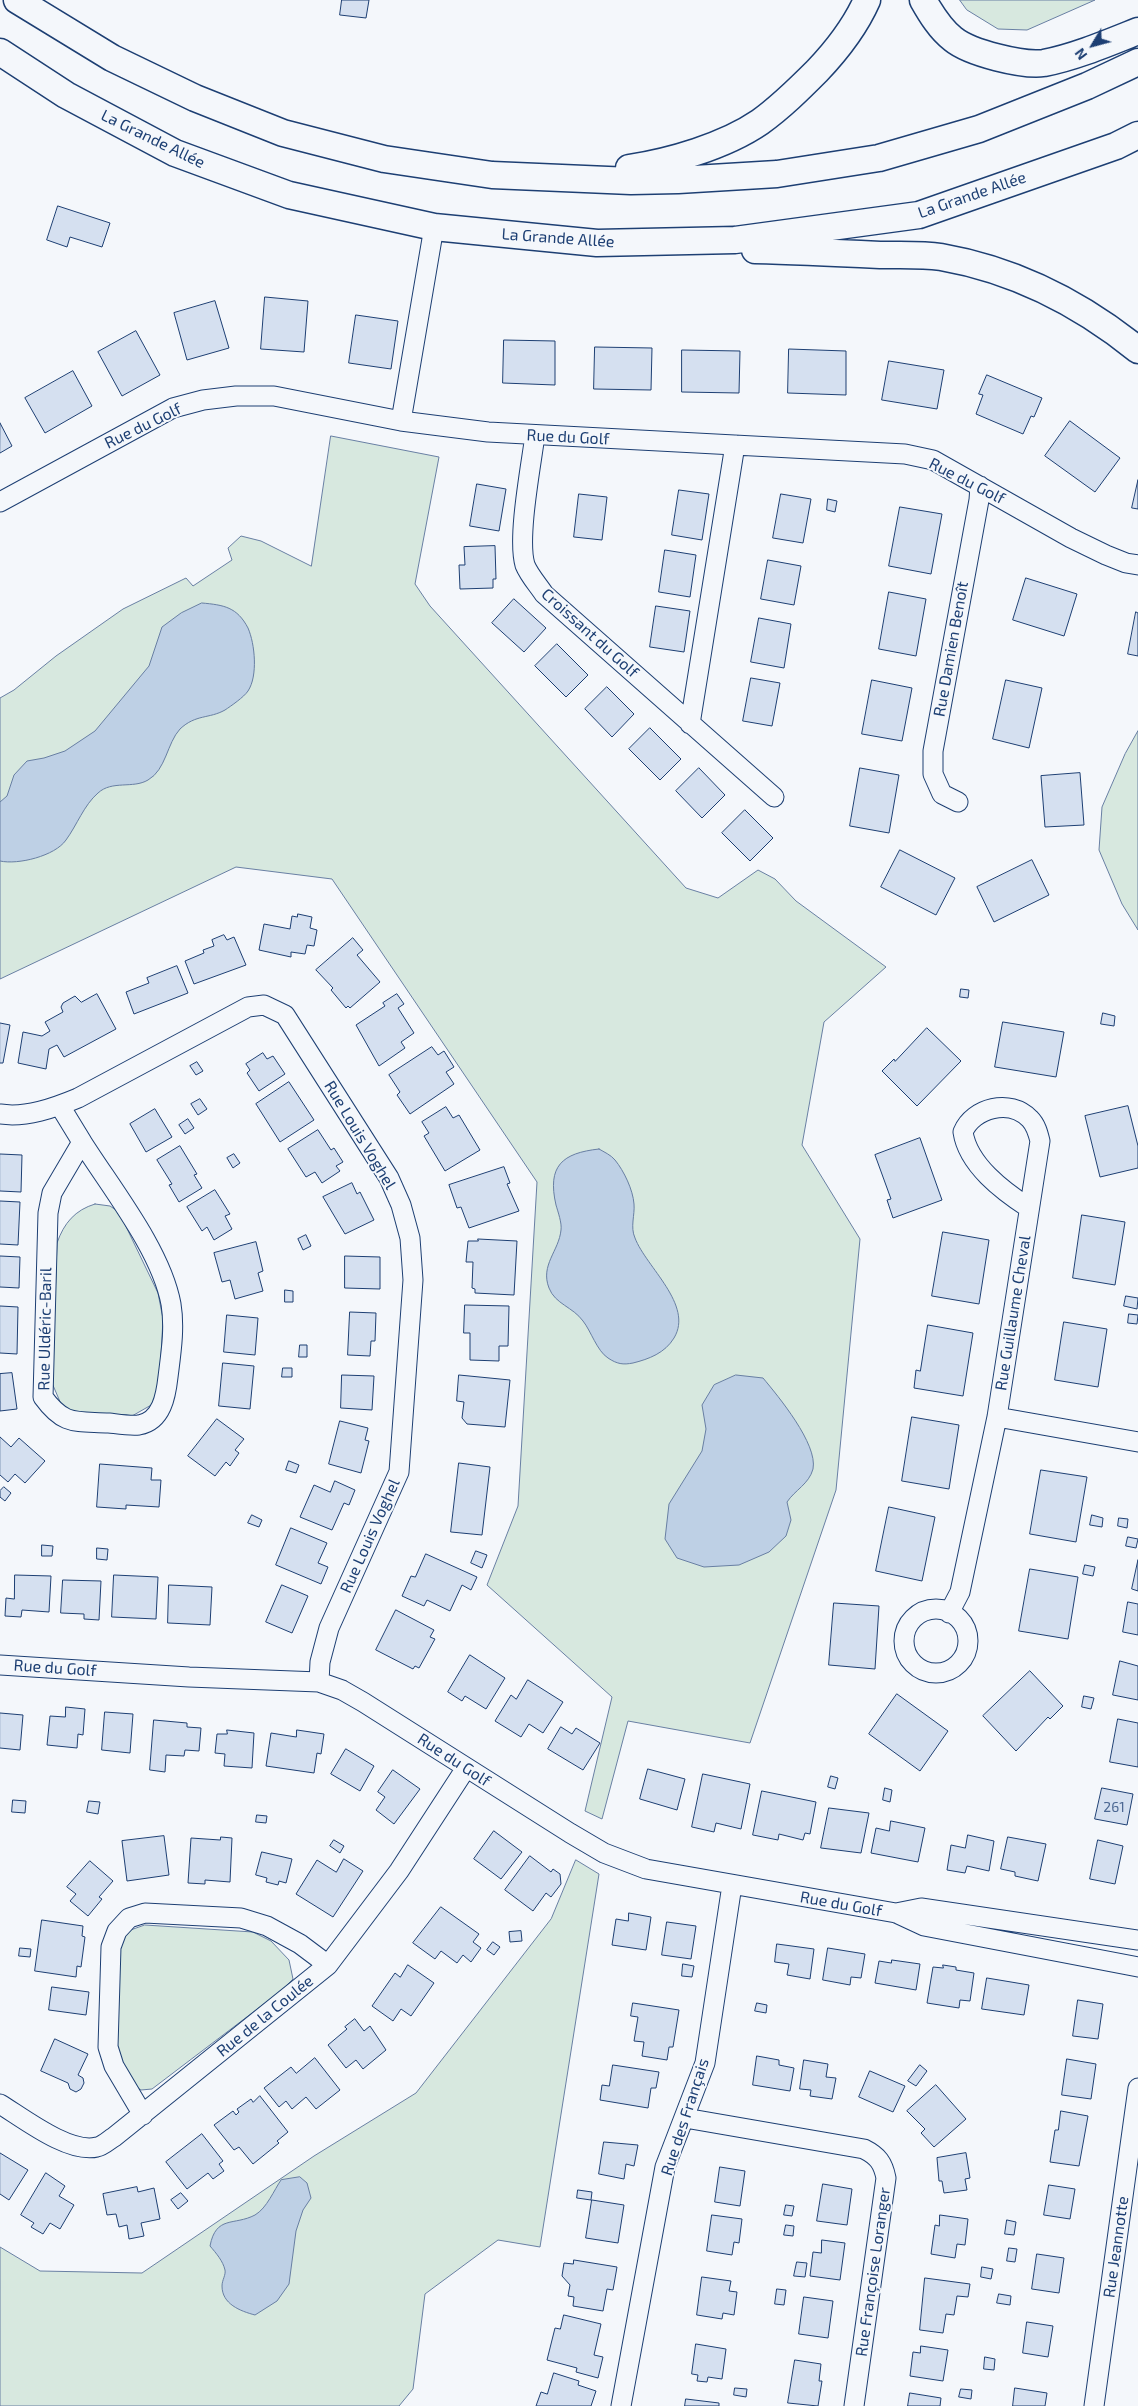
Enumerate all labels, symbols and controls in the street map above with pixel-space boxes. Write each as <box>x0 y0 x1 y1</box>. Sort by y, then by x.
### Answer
north arrow <box>1068 20 1118 70</box>
text: N <box>1071 45 1090 63</box>
street label: La Grande Allée <box>98 106 208 172</box>
street label: La Grande Allée <box>915 168 1029 222</box>
street label: La Grande Allée <box>501 224 615 252</box>
street label: Rue du Golf <box>102 399 184 453</box>
street label: Rue du Golf <box>526 425 610 449</box>
street label: Rue du Golf <box>926 454 1008 508</box>
street label: Rue Damien Benoît <box>930 580 972 718</box>
street label: Croissant du Golf <box>537 584 643 682</box>
street label: Rue Louis Voghel <box>320 1077 400 1193</box>
street label: Rue Guillaume Cheval <box>991 1234 1035 1392</box>
street label: Rue Uldéric-Baril <box>34 1267 56 1391</box>
street label: Rue Louis Voghel <box>336 1476 404 1596</box>
street label: Rue du Golf <box>13 1656 97 1680</box>
street label: Rue du Golf <box>414 1729 494 1791</box>
house number: 261 <box>1103 1799 1125 1815</box>
street label: Rue du Golf <box>798 1887 884 1921</box>
street label: Rue de la Coulée <box>213 1971 317 2061</box>
street label: Rue des Français <box>657 2056 713 2178</box>
street label: Rue Françoise Loranger <box>852 2186 894 2358</box>
street label: Rue Jeannotte <box>1099 2195 1133 2299</box>

